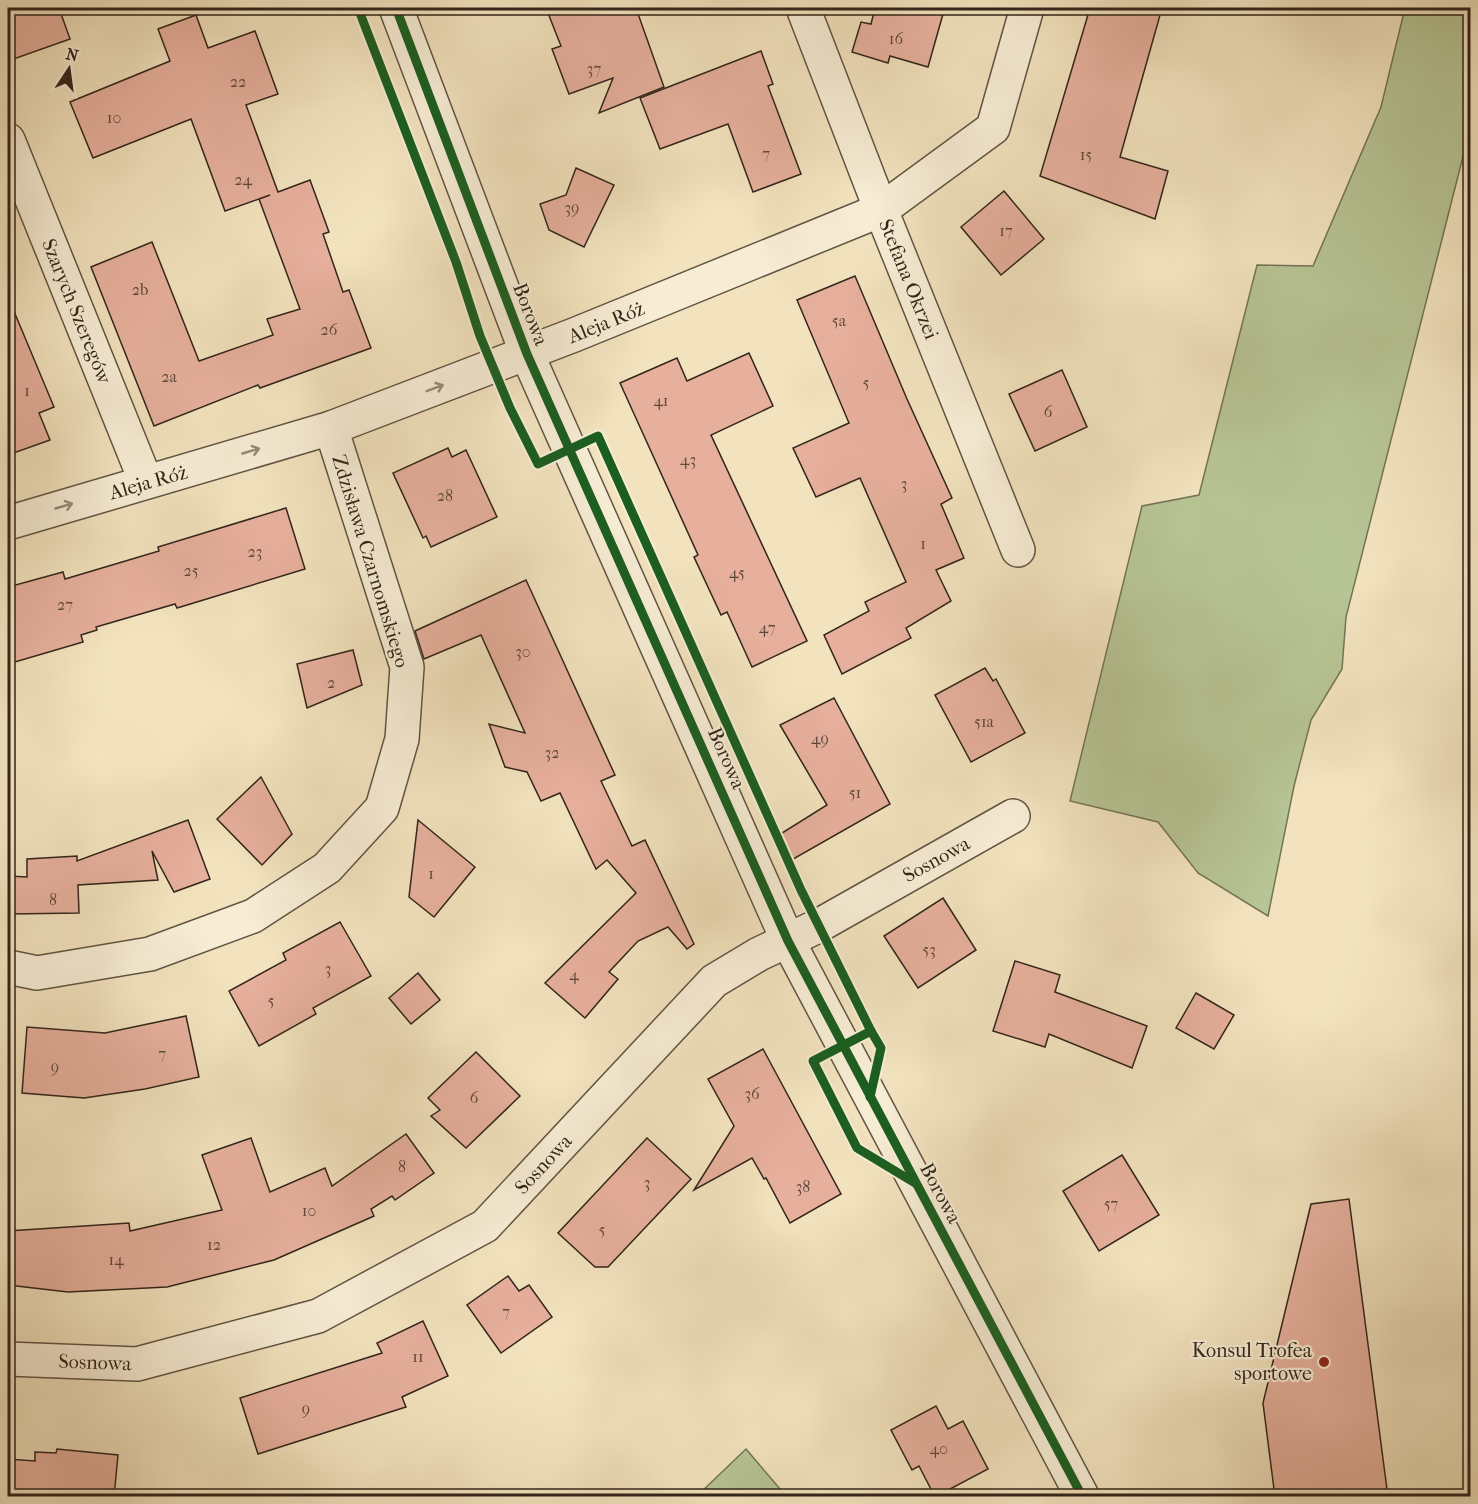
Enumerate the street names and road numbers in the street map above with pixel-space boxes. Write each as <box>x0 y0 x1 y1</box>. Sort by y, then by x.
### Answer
street label: Stefana Okrzei <box>874 216 943 343</box>
street label: Szarych Szeregów <box>37 235 116 388</box>
street label: Borowa <box>508 280 553 349</box>
street label: Aleja Róż <box>564 297 648 348</box>
street label: Zdzisława Czarnomskiego <box>327 452 414 670</box>
street label: Aleja Róż <box>106 460 190 505</box>
street label: Borowa <box>703 724 751 793</box>
street label: Sosnowa <box>899 831 974 887</box>
street label: Sosnowa <box>510 1129 577 1199</box>
street label: Borowa <box>915 1159 966 1228</box>
street label: Sosnowa <box>58 1350 133 1375</box>

